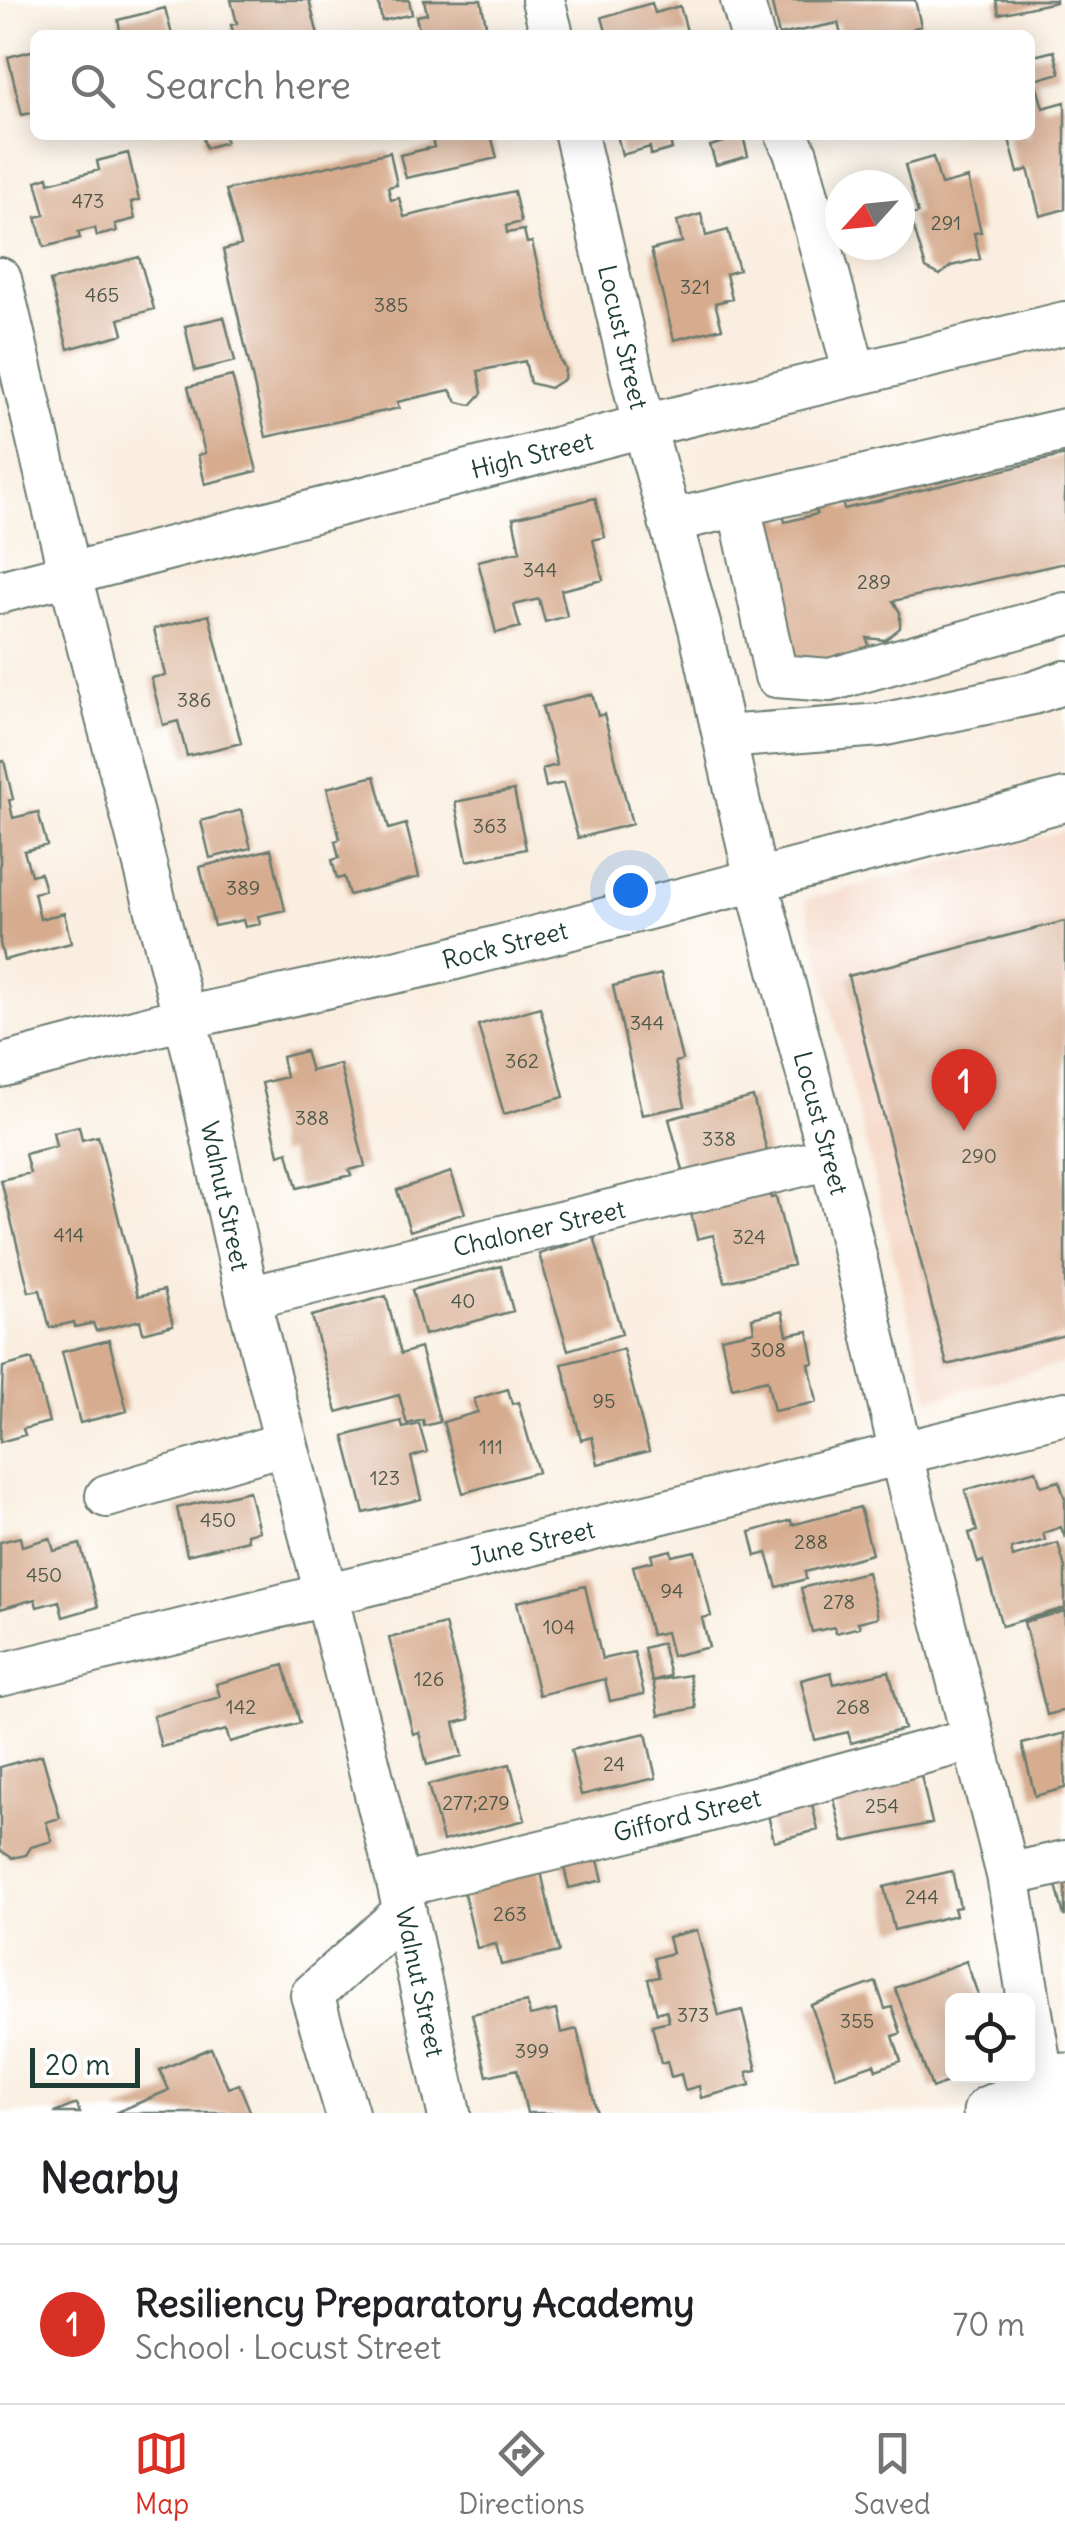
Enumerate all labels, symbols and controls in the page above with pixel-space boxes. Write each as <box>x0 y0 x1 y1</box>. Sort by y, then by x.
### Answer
search box <box>30 30 1035 140</box>
icon: search <box>65 58 120 113</box>
text: Search here <box>145 62 351 109</box>
north arrow <box>825 170 915 260</box>
house number: 473 <box>72 188 104 213</box>
house number: 291 <box>931 210 961 235</box>
street label: Locust Street <box>591 262 655 412</box>
house number: 321 <box>680 274 710 299</box>
house number: 465 <box>85 282 119 307</box>
house number: 385 <box>374 292 408 317</box>
street label: High Street <box>468 424 596 486</box>
house number: 344 <box>523 557 557 582</box>
house number: 289 <box>857 569 891 594</box>
house number: 386 <box>177 687 211 712</box>
house number: 363 <box>473 813 507 838</box>
your location <box>605 865 656 916</box>
house number: 389 <box>226 875 260 900</box>
street label: Rock Street <box>439 914 571 976</box>
house number: 344 <box>630 1010 664 1035</box>
house number: 362 <box>505 1048 539 1073</box>
street label: Locust Street <box>787 1048 855 1198</box>
pin: 1 <box>932 1048 996 1131</box>
house number: 388 <box>295 1105 329 1130</box>
street label: Walnut Street <box>194 1118 256 1274</box>
house number: 338 <box>702 1126 736 1151</box>
house number: 290 <box>961 1143 997 1168</box>
street label: Chaloner Street <box>450 1193 628 1263</box>
house number: 414 <box>54 1222 84 1247</box>
house number: 324 <box>732 1224 766 1249</box>
house number: 40 <box>451 1288 475 1313</box>
house number: 308 <box>750 1337 786 1362</box>
house number: 95 <box>593 1388 616 1413</box>
house number: 111 <box>479 1434 503 1459</box>
house number: 123 <box>370 1465 400 1490</box>
house number: 450 <box>200 1507 236 1532</box>
street label: June Street <box>466 1513 598 1573</box>
house number: 288 <box>794 1529 828 1554</box>
house number: 450 <box>26 1562 62 1587</box>
house number: 94 <box>660 1578 684 1603</box>
house number: 278 <box>823 1589 855 1614</box>
house number: 104 <box>543 1614 575 1639</box>
house number: 126 <box>414 1666 444 1691</box>
house number: 142 <box>226 1694 256 1719</box>
house number: 268 <box>836 1694 870 1719</box>
house number: 24 <box>603 1751 625 1776</box>
street label: Gifford Street <box>610 1781 764 1849</box>
house number: 277;279 <box>442 1790 510 1815</box>
house number: 254 <box>865 1793 899 1818</box>
house number: 244 <box>905 1884 939 1909</box>
house number: 263 <box>493 1901 527 1926</box>
street label: Walnut Street <box>389 1904 451 2060</box>
map controls <box>945 1993 1035 2083</box>
button: locate <box>945 1993 1035 2083</box>
house number: 373 <box>677 2002 709 2027</box>
house number: 355 <box>840 2008 874 2033</box>
house number: 399 <box>515 2038 549 2063</box>
scale bar <box>30 2043 140 2088</box>
text: 20 m <box>45 2047 110 2083</box>
text: Nearby <box>40 2152 179 2204</box>
text: Resiliency Preparatory Academy <box>135 2280 695 2327</box>
text: 1 <box>66 2304 79 2345</box>
text: 70 m <box>953 2304 1025 2345</box>
text: School · Locust Street <box>135 2327 441 2368</box>
tab: Map <box>134 2426 189 2522</box>
tab: Directions <box>458 2426 585 2522</box>
tab: Saved <box>854 2426 931 2522</box>

